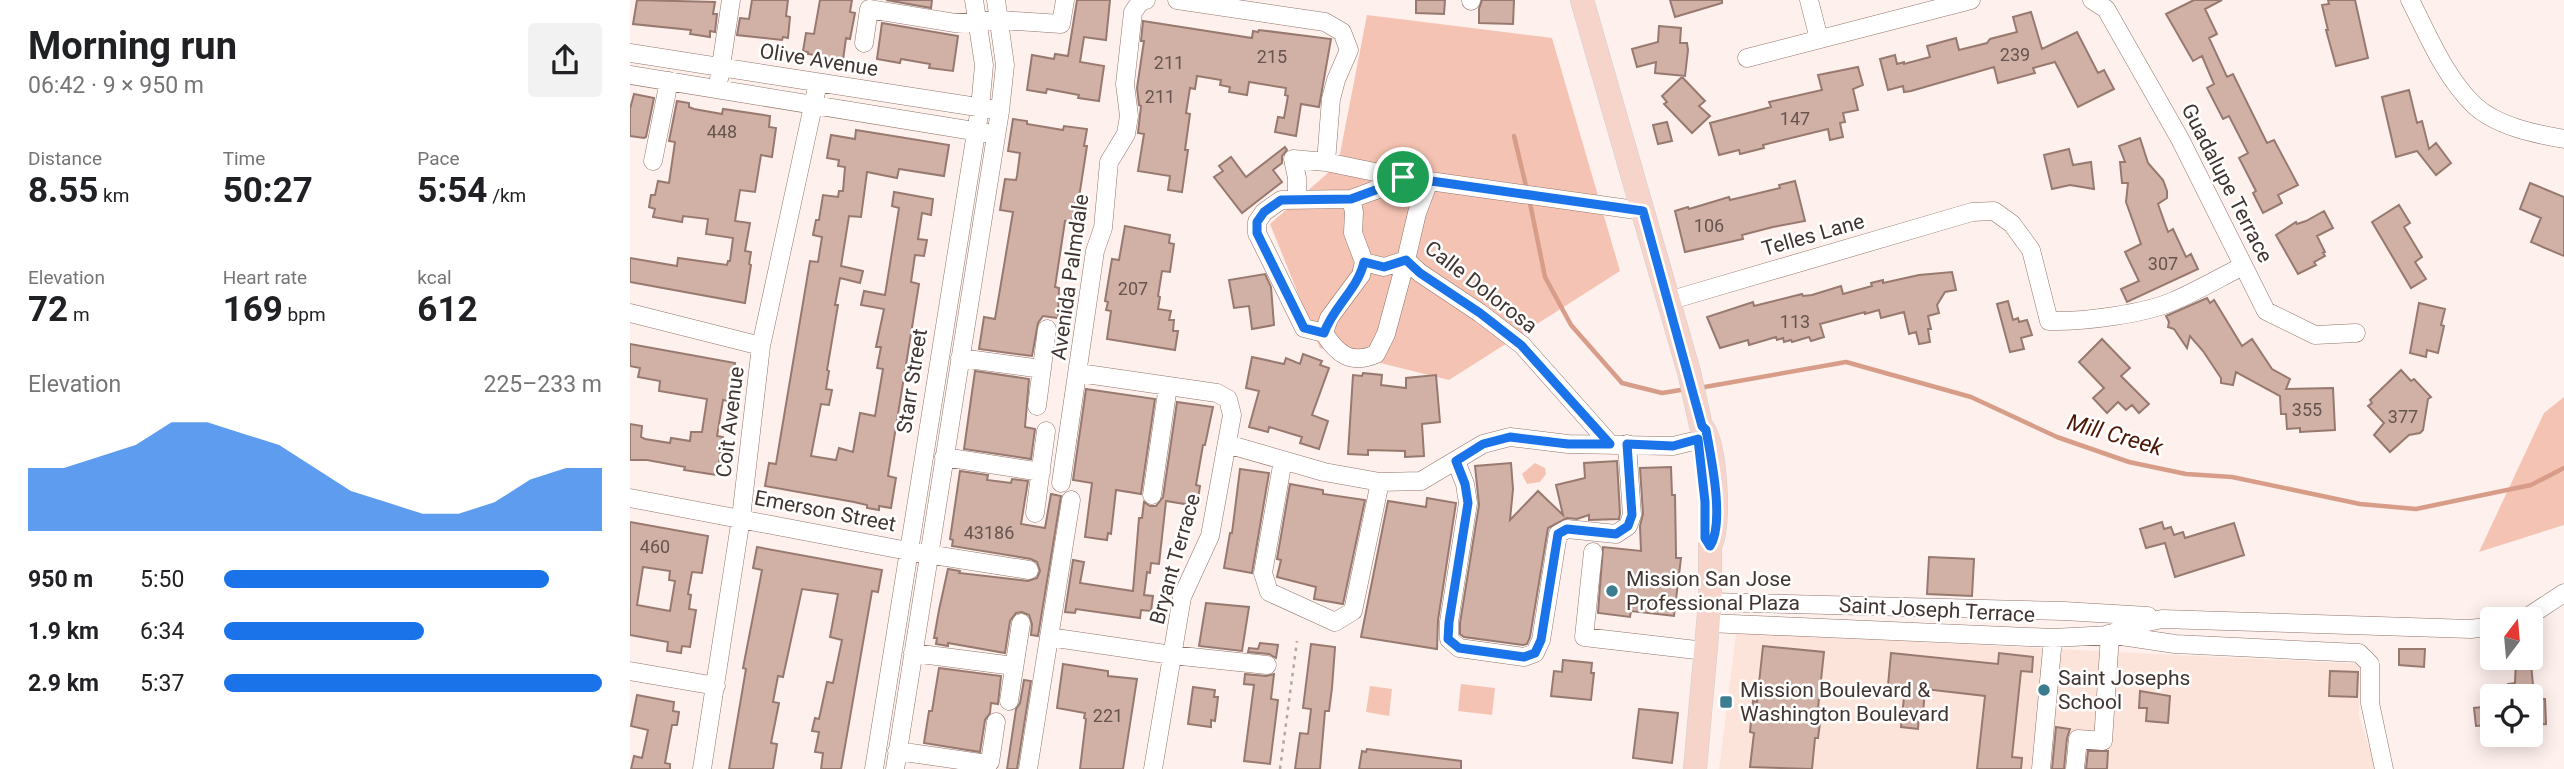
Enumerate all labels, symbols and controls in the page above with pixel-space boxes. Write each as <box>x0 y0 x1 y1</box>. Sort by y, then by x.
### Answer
button: share <box>528 23 602 97</box>
text: Morning run <box>28 24 237 68</box>
street label: Olive Avenue <box>758 39 880 81</box>
house number: 239 <box>2000 44 2030 65</box>
house number: 215 <box>1257 46 1287 67</box>
house number: 211 <box>1154 52 1184 73</box>
text: 06:42 · 9 × 950 m <box>28 72 204 99</box>
house number: 211 <box>1145 86 1175 107</box>
street label: Guadalupe Terrace <box>2177 100 2277 266</box>
house number: 147 <box>1780 108 1810 129</box>
house number: 448 <box>707 121 737 142</box>
text: Distance <box>28 147 102 170</box>
text: Time <box>223 147 265 170</box>
text: Pace <box>417 147 460 170</box>
pin <box>1373 147 1433 207</box>
icon: arrive <box>1384 158 1422 196</box>
text: 8.55 <box>28 170 98 211</box>
text: 50:27 <box>223 170 313 211</box>
text: 5:54 <box>417 170 487 211</box>
text: km <box>98 184 129 207</box>
text: /km <box>487 184 526 207</box>
street label: Avenida Palmdale <box>1046 193 1094 361</box>
street label: Telles Lane <box>1759 209 1867 261</box>
house number: 106 <box>1694 215 1724 236</box>
street label: Calle Dolorosa <box>1420 236 1542 338</box>
house number: 307 <box>2148 253 2178 274</box>
text: Elevation <box>28 266 105 289</box>
text: Heart rate <box>223 266 307 289</box>
text: kcal <box>417 266 452 289</box>
house number: 207 <box>1118 278 1148 299</box>
text: 72 <box>28 289 68 330</box>
text: 169 <box>223 289 283 330</box>
text: 612 <box>417 289 478 330</box>
text: m <box>68 303 90 326</box>
text: bpm <box>283 303 326 326</box>
house number: 113 <box>1780 311 1810 332</box>
street label: Starr Street <box>892 327 932 435</box>
street label: Coit Avenue <box>711 365 749 479</box>
text: Elevation <box>28 371 121 398</box>
text: 225–233 m <box>483 371 602 398</box>
house number: 355 <box>2292 399 2322 420</box>
house number: 377 <box>2388 406 2418 427</box>
water label: Mill Creek <box>2064 408 2167 462</box>
street label: Emerson Street <box>752 486 898 537</box>
street label: Bryant Terrace <box>1145 491 1205 627</box>
house number: 43186 <box>964 522 1014 543</box>
house number: 460 <box>640 536 670 557</box>
text: 950 m <box>28 566 93 593</box>
text: 5:50 <box>140 566 184 593</box>
place label: Mission San Jose Professional Plaza <box>1626 567 1800 615</box>
marker: Mission San Jose Professional Plaza <box>1604 583 1620 599</box>
street label: Saint Joseph Terrace <box>1838 593 2036 627</box>
north arrow <box>2480 607 2543 670</box>
map controls <box>2480 607 2543 747</box>
text: 1.9 km <box>28 618 99 645</box>
text: 6:34 <box>140 618 184 645</box>
place label: Saint Josephs School <box>2058 666 2190 714</box>
text: 2.9 km <box>28 670 99 697</box>
text: 5:37 <box>140 670 184 697</box>
place label: Mission Boulevard & Washington Boulevard <box>1740 678 1949 726</box>
marker: Saint Josephs School <box>2036 682 2052 698</box>
button: locate <box>2480 684 2543 747</box>
marker: Mission Boulevard & Washington Boulevard <box>1718 694 1734 710</box>
house number: 221 <box>1093 705 1123 726</box>

